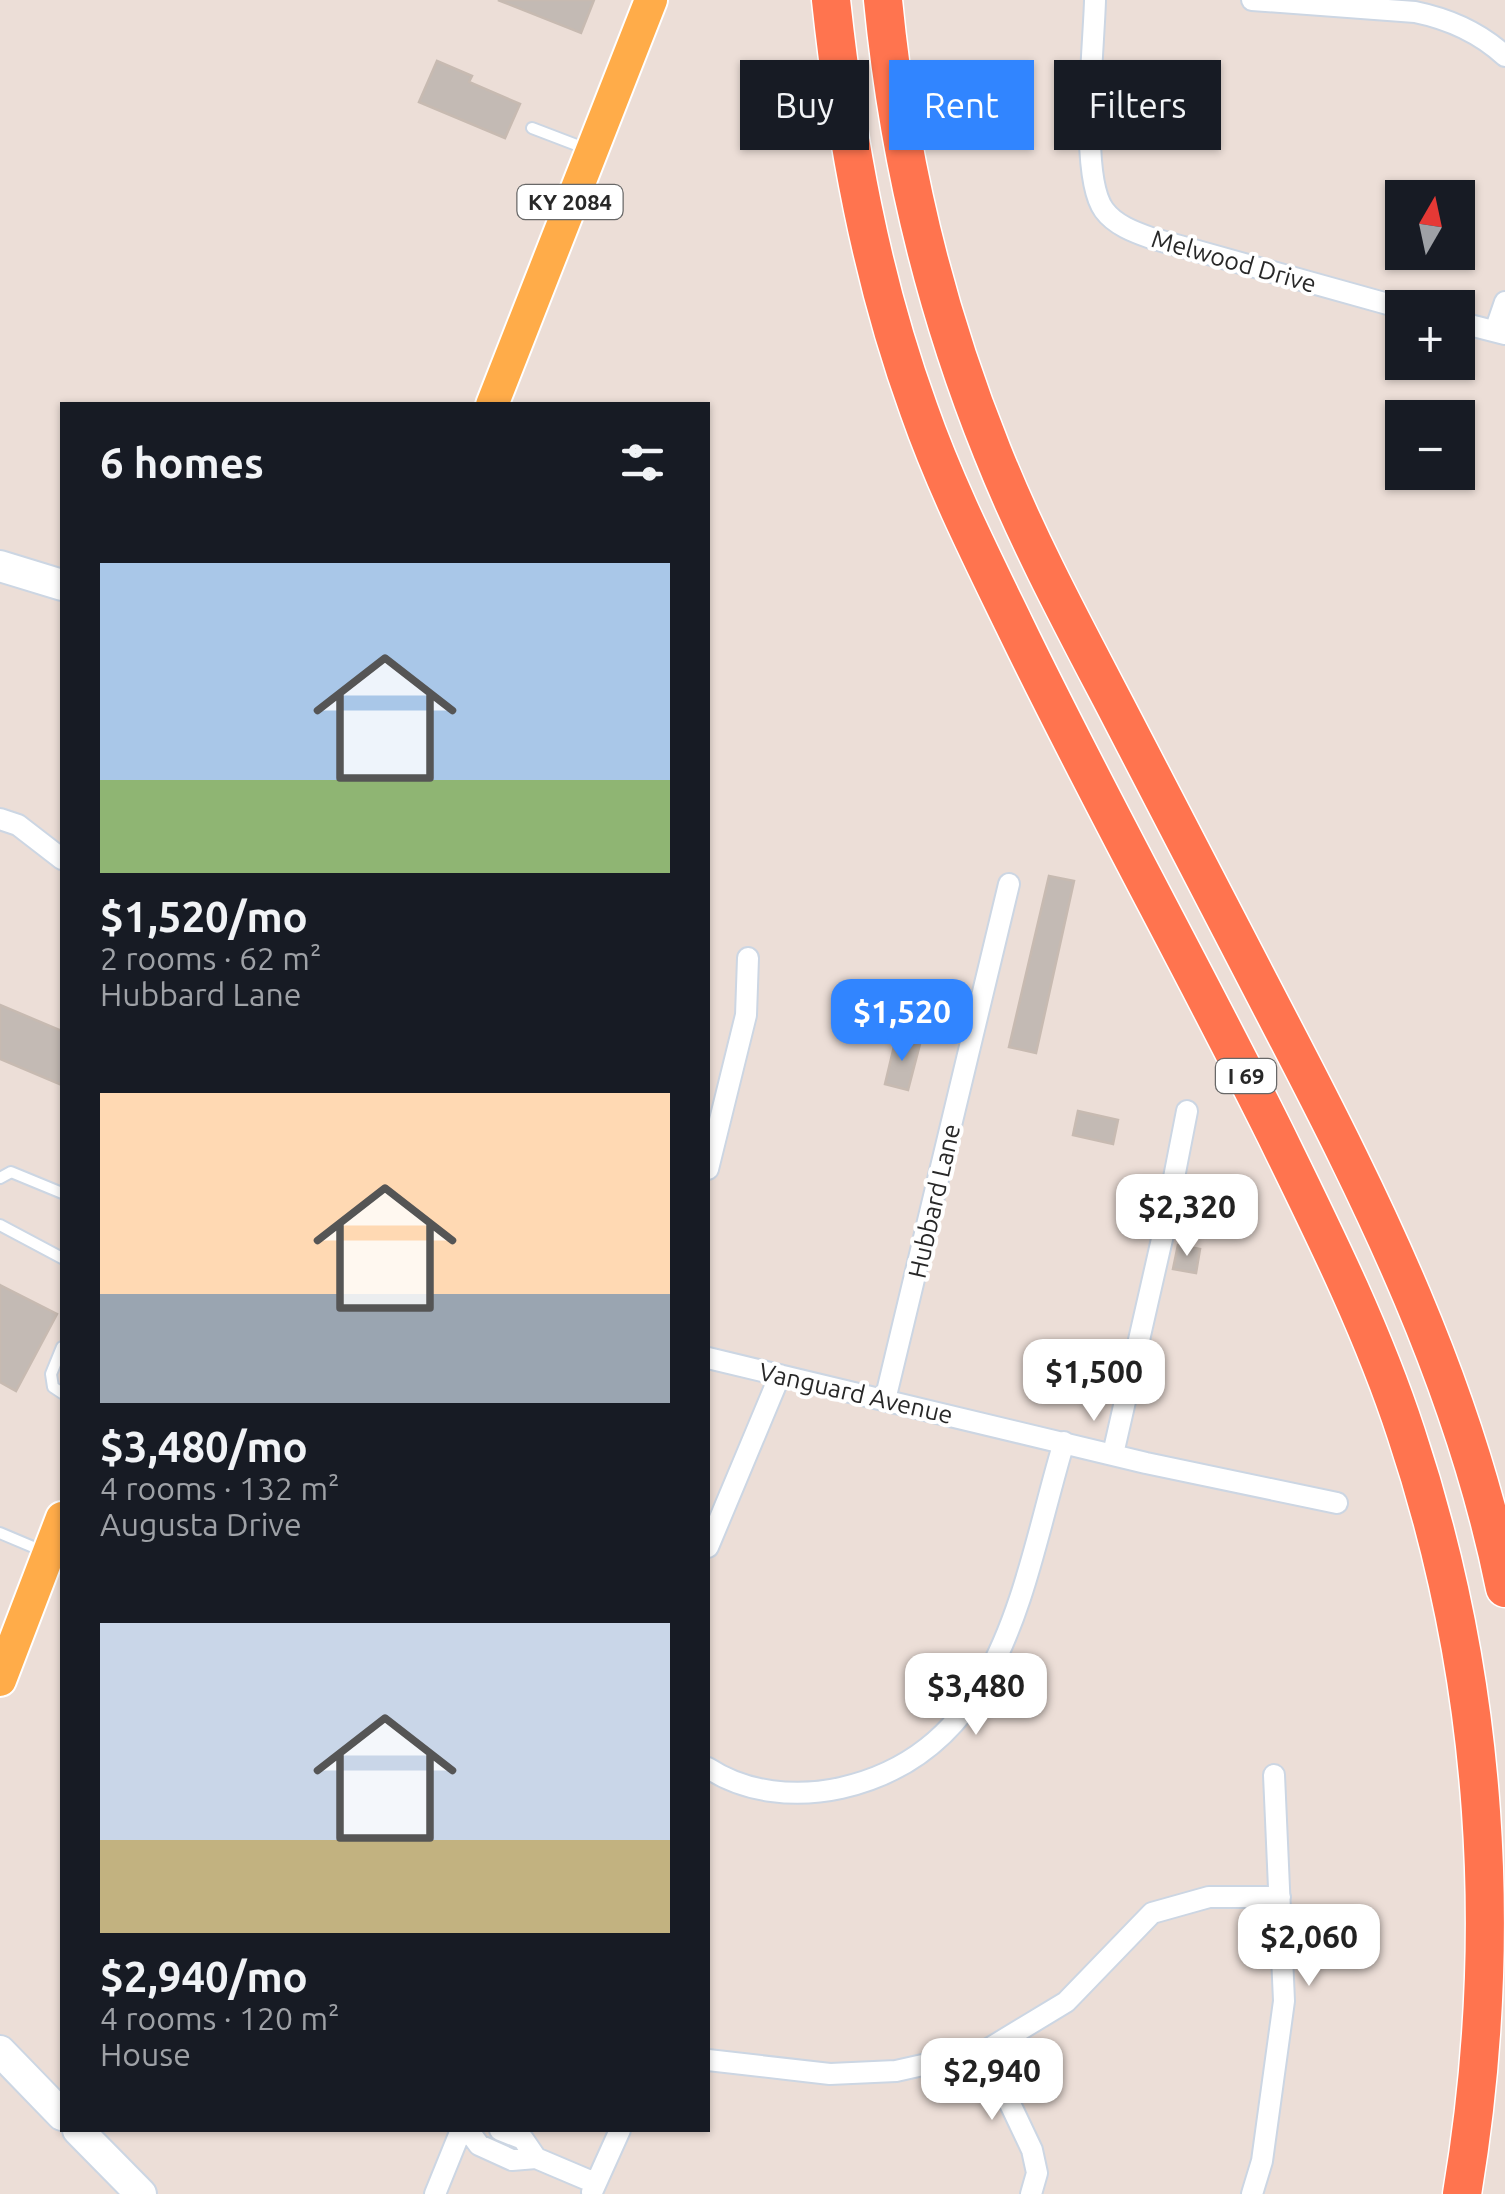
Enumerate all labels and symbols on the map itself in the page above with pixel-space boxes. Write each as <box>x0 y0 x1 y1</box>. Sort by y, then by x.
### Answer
north arrow <box>1385 180 1475 270</box>
road number: KY 2084 <box>518 185 622 219</box>
street label: Melwood Drive <box>1148 224 1320 298</box>
pin: $1,520 <box>821 979 983 1064</box>
road number: I 69 <box>1216 1059 1276 1093</box>
street label: Hubbard Lane <box>903 1121 965 1281</box>
pin: $2,320 <box>1106 1174 1268 1259</box>
pin: $1,500 <box>1013 1339 1175 1424</box>
street label: Vanguard Avenue <box>756 1357 956 1429</box>
pin: $3,480 <box>895 1653 1057 1738</box>
pin: $2,060 <box>1228 1904 1390 1989</box>
pin: $2,940 <box>911 2038 1073 2123</box>

